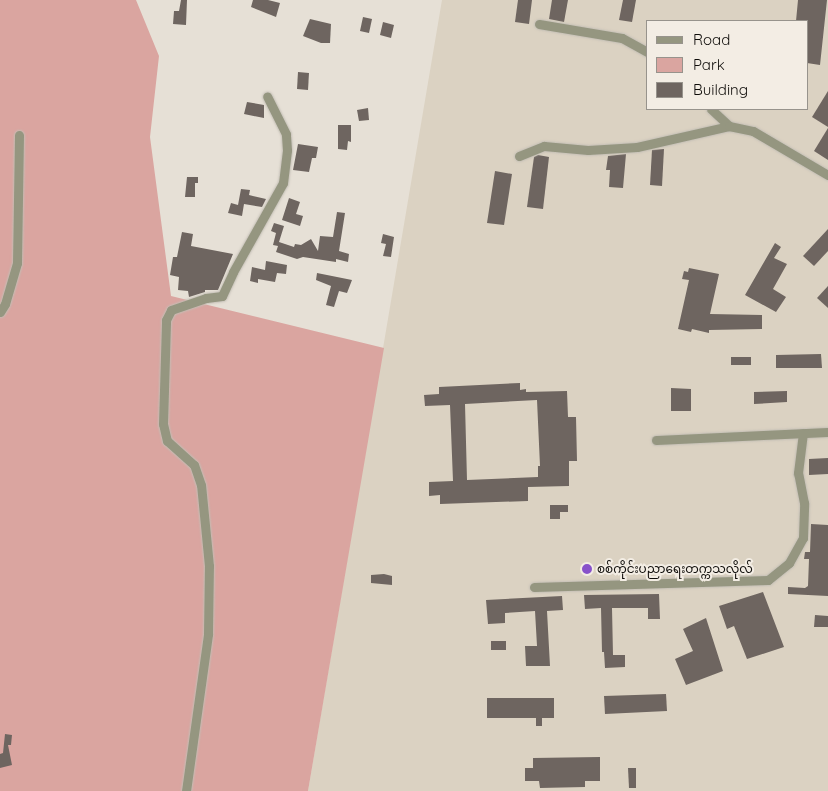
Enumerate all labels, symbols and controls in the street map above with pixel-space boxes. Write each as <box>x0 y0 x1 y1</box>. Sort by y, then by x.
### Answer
legend <box>646 20 808 110</box>
text: Road <box>693 30 730 49</box>
text: Park <box>693 55 725 74</box>
text: Building <box>693 80 748 99</box>
place label: စစ်ကိုင်းပညာရေးတက္ကသလိုလ် <box>597 562 753 576</box>
marker: စစ်ကိုင်းပညာရေးတက္ကသလိုလ် <box>581 563 593 575</box>

